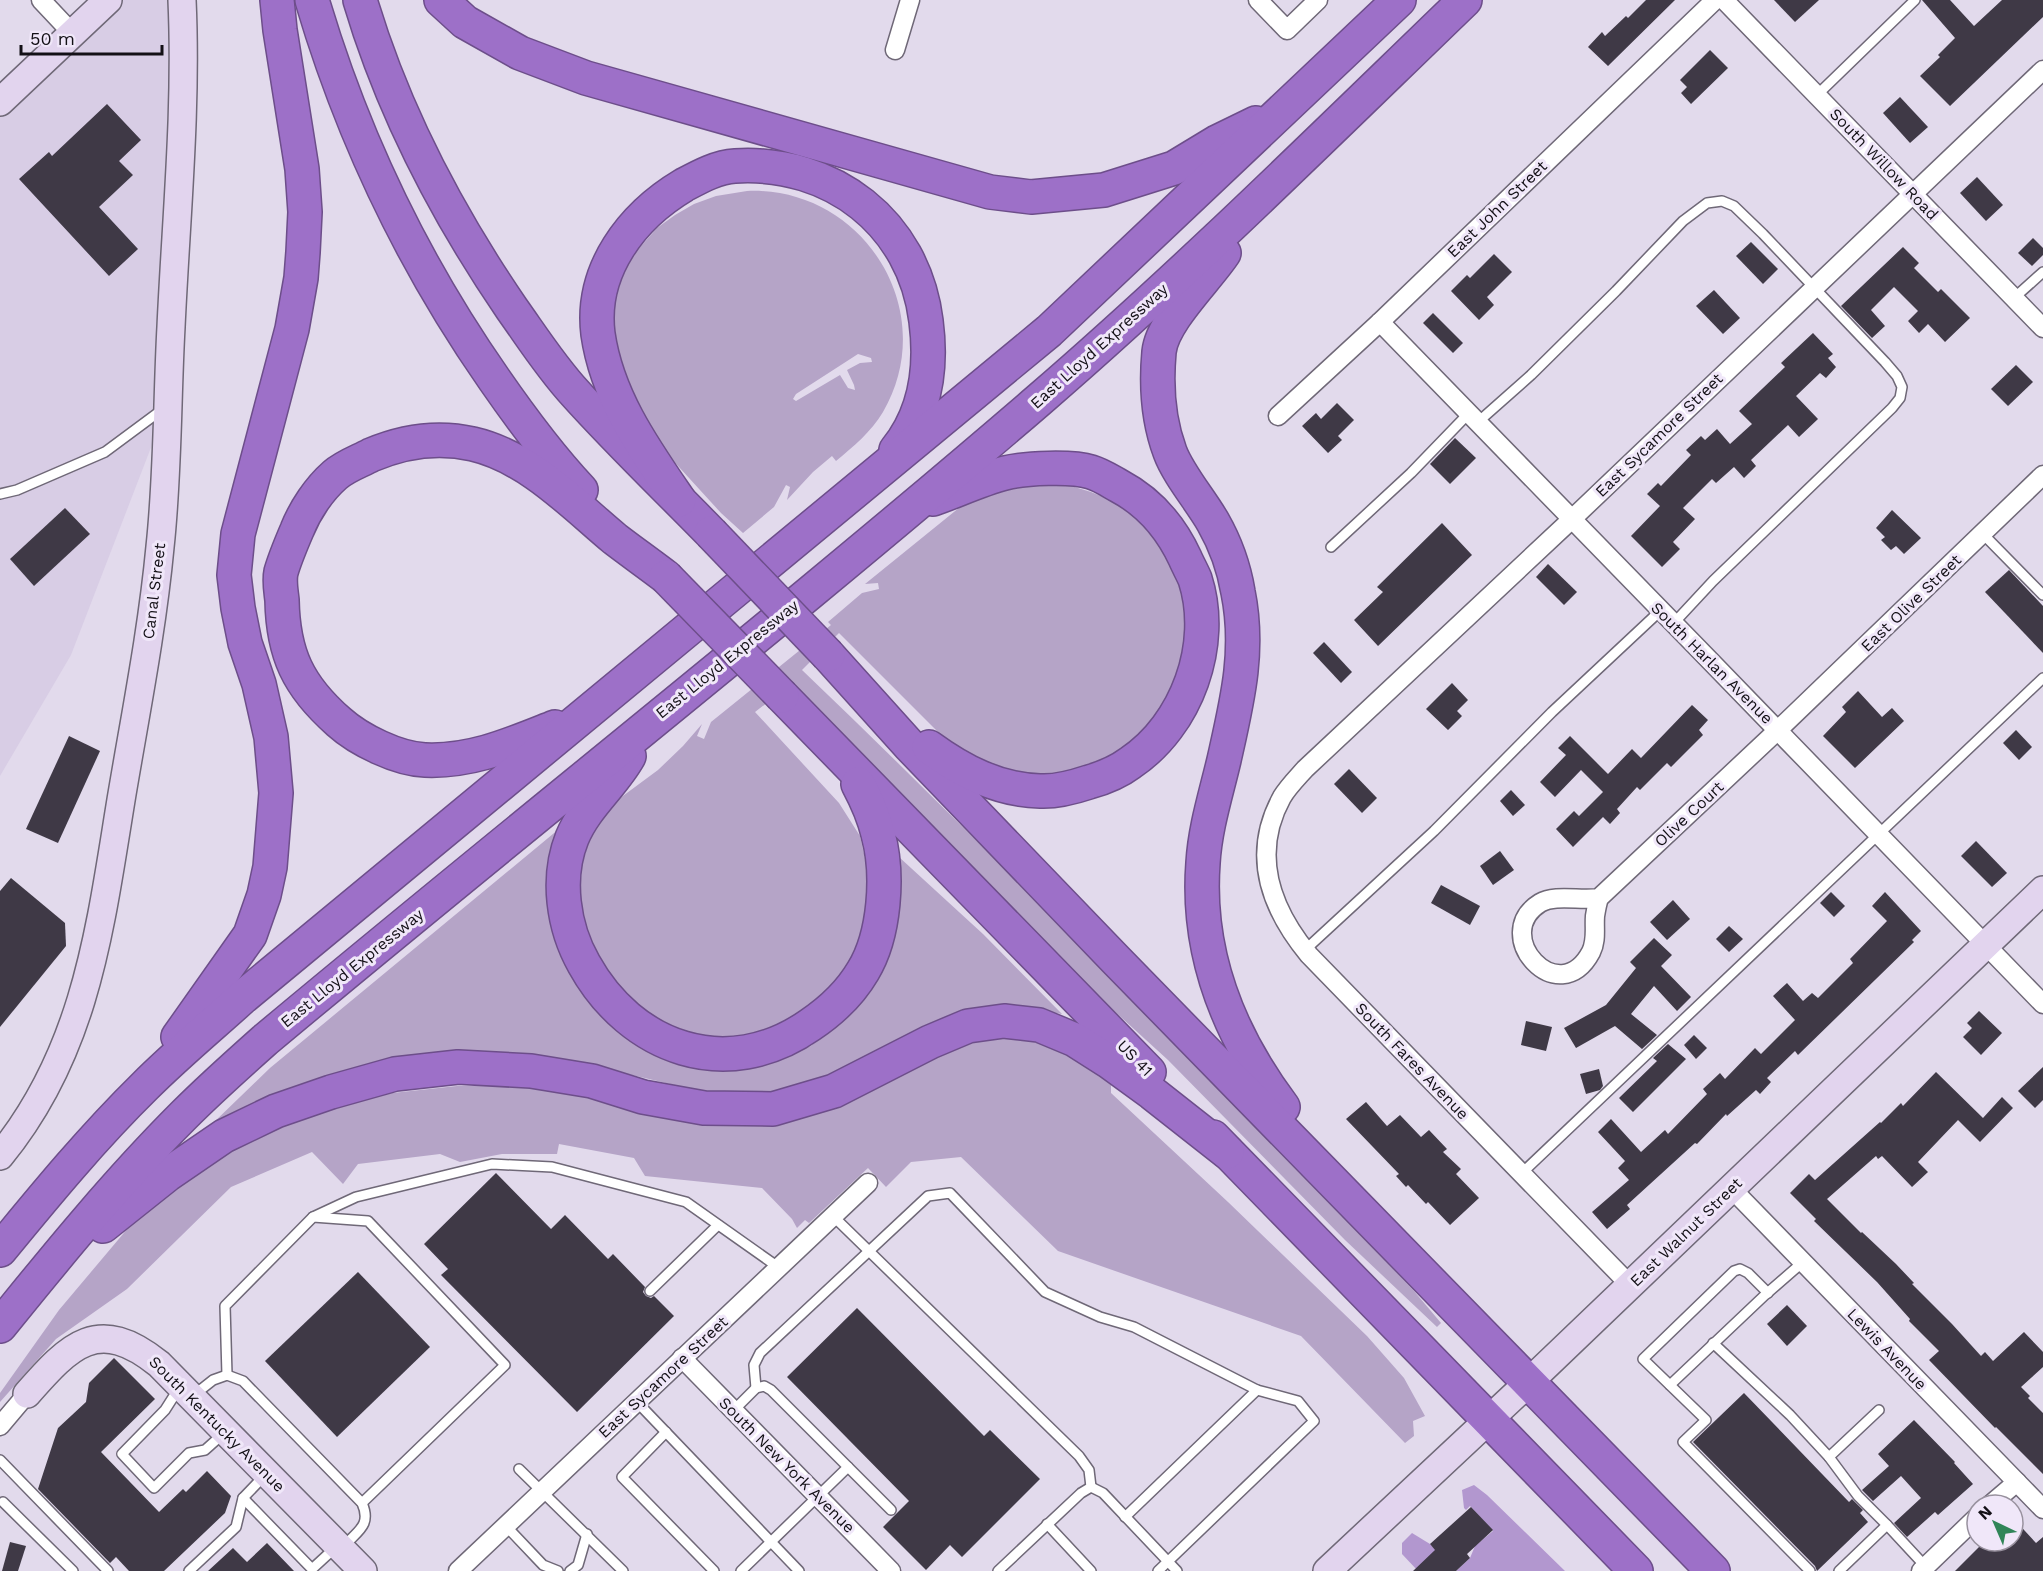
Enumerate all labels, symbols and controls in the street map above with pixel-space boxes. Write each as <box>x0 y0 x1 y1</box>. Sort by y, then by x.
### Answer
scale bar <box>21 18 162 56</box>
text: 50 m <box>30 28 75 49</box>
street label: South Willow Road <box>1826 104 1942 224</box>
street label: East John Street <box>1443 156 1551 261</box>
street label: East Lloyd Expressway <box>1026 279 1172 413</box>
street label: East Sycamore Street <box>1591 369 1727 501</box>
street label: Canal Street <box>139 541 169 640</box>
street label: East Olive Street <box>1857 550 1965 656</box>
street label: East Lloyd Expressway <box>652 595 803 722</box>
street label: South Harlan Avenue <box>1647 598 1777 728</box>
street label: Olive Court <box>1651 777 1728 851</box>
street label: East Lloyd Expressway <box>277 904 428 1031</box>
street label: South Fares Avenue <box>1351 999 1473 1123</box>
street label: US 41 <box>1113 1036 1157 1080</box>
street label: East Walnut Street <box>1626 1173 1746 1290</box>
street label: Lewis Avenue <box>1843 1304 1931 1394</box>
street label: East Sycamore Street <box>594 1312 732 1442</box>
street label: South Kentucky Avenue <box>145 1352 289 1496</box>
street label: South New York Avenue <box>715 1393 859 1537</box>
north arrow <box>1965 1493 2025 1553</box>
text: N <box>1974 1502 1996 1524</box>

